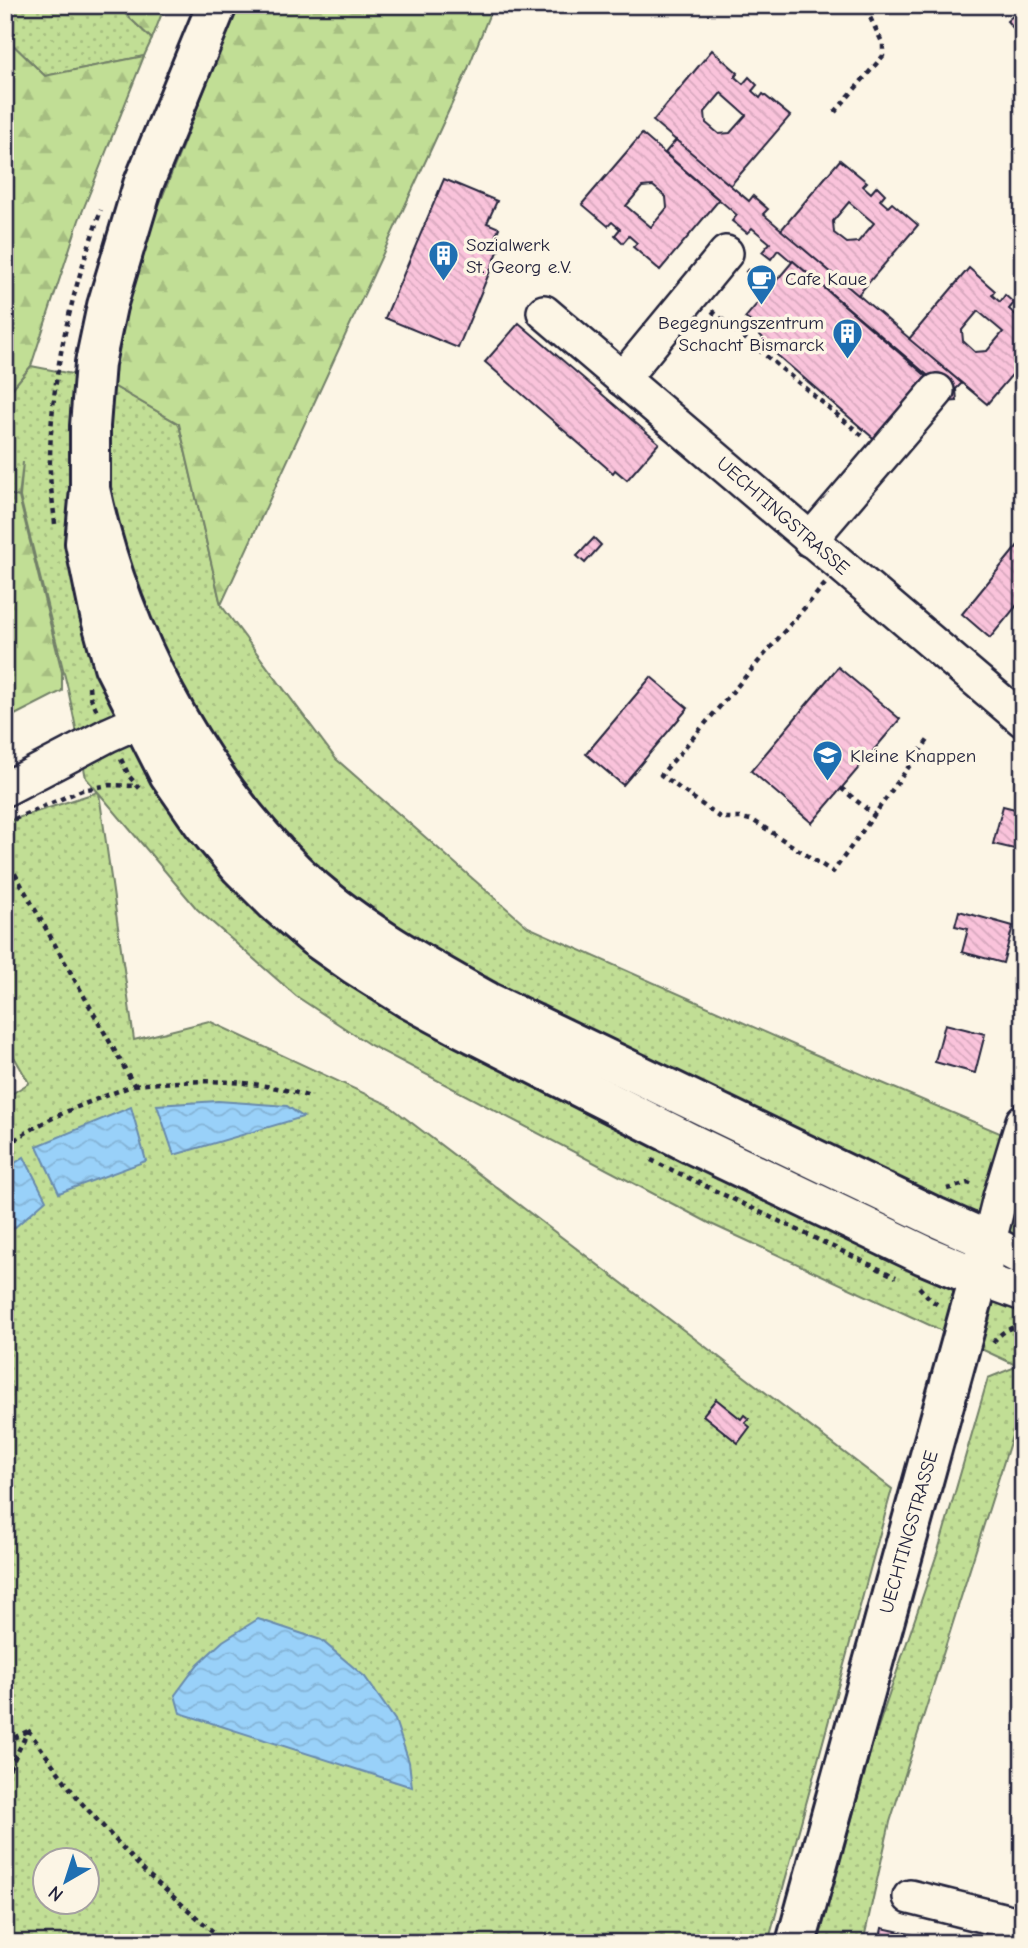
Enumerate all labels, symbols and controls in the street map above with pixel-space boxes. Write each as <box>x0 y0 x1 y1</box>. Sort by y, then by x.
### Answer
place label: Sozialwerk St. Georg e.V. <box>466 234 571 278</box>
building icon: Sozialwerk St. Georg e.V. <box>426 239 460 283</box>
cafe icon: Cafe Kaue <box>745 262 779 306</box>
place label: Cafe Kaue <box>785 268 867 290</box>
place label: Begegnungszentrum Schacht Bismarck <box>658 312 825 356</box>
building icon: Begegnungszentrum Schacht Bismarck <box>830 317 864 361</box>
street label: UECHTINGSTRASSE <box>712 452 854 580</box>
school or university icon: Kleine Knappen <box>810 739 844 783</box>
place label: Kleine Knappen <box>850 745 976 767</box>
street label: UECHTINGSTRASSE <box>875 1448 943 1616</box>
north arrow <box>32 1846 102 1916</box>
text: N <box>44 1881 68 1906</box>

